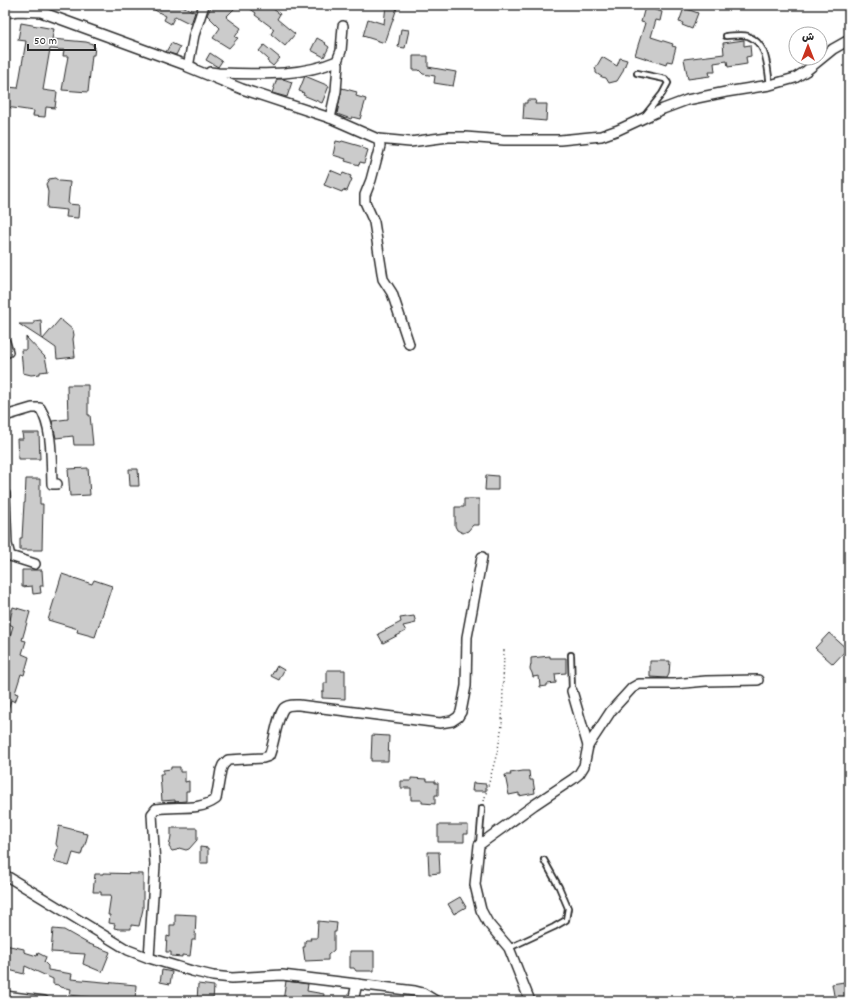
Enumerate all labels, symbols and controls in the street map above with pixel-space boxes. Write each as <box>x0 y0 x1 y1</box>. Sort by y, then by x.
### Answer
scale bar <box>28 26 95 52</box>
north arrow <box>788 26 828 66</box>
text: ش <box>802 30 814 46</box>
text: 50 m <box>34 33 57 50</box>

